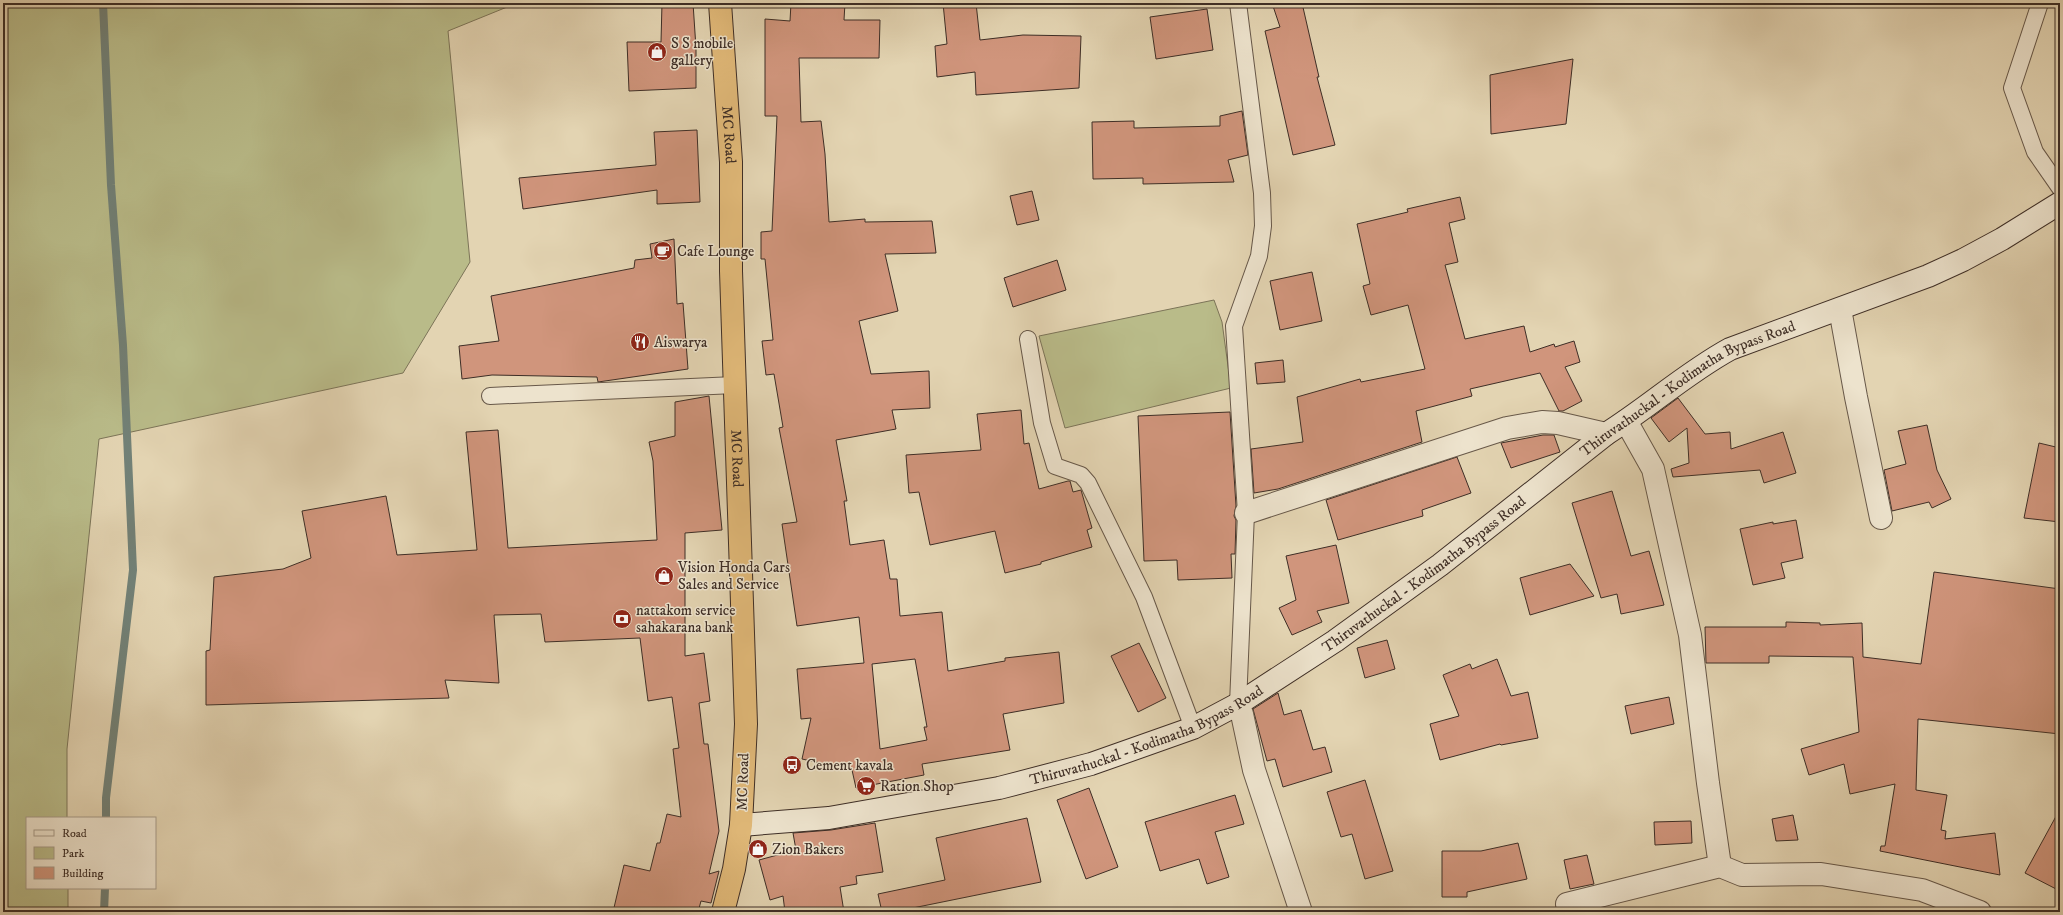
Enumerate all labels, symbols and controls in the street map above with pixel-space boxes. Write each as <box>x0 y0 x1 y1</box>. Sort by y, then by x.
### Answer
place label: S S mobile gallery <box>671 34 733 70</box>
shop icon: S S mobile gallery <box>646 41 668 63</box>
street label: MC Road <box>718 105 741 165</box>
cafe icon: Cafe Lounge <box>652 240 674 262</box>
place label: Cafe Lounge <box>677 242 754 261</box>
street label: Thiruvathuckal - Kodimatha Bypass Road <box>1576 316 1798 461</box>
restaurant icon: Aiswarya <box>629 331 651 353</box>
place label: Aiswarya <box>654 333 708 352</box>
street label: MC Road <box>727 429 748 488</box>
street label: Thiruvathuckal - Kodimatha Bypass Road <box>1318 491 1530 656</box>
place label: Vision Honda Cars Sales and Service <box>677 558 790 594</box>
shop icon: Vision Honda Cars Sales and Service <box>653 565 675 587</box>
place label: nattakom service sahakarana bank <box>636 601 735 637</box>
bank icon: nattakom service sahakarana bank <box>611 608 633 630</box>
street label: Thiruvathuckal - Kodimatha Bypass Road <box>1028 681 1267 789</box>
street label: MC Road <box>732 752 754 811</box>
bus stop icon: Cement kavala <box>781 754 803 776</box>
place label: Cement kavala <box>806 756 894 775</box>
supermarket icon: Ration Shop <box>855 775 877 797</box>
place label: Ration Shop <box>880 777 954 796</box>
legend <box>26 817 156 889</box>
text: Road <box>62 826 87 841</box>
shop icon: Zion Bakers <box>747 838 769 860</box>
place label: Zion Bakers <box>772 840 844 859</box>
text: Park <box>62 846 84 861</box>
text: Building <box>62 866 103 881</box>

